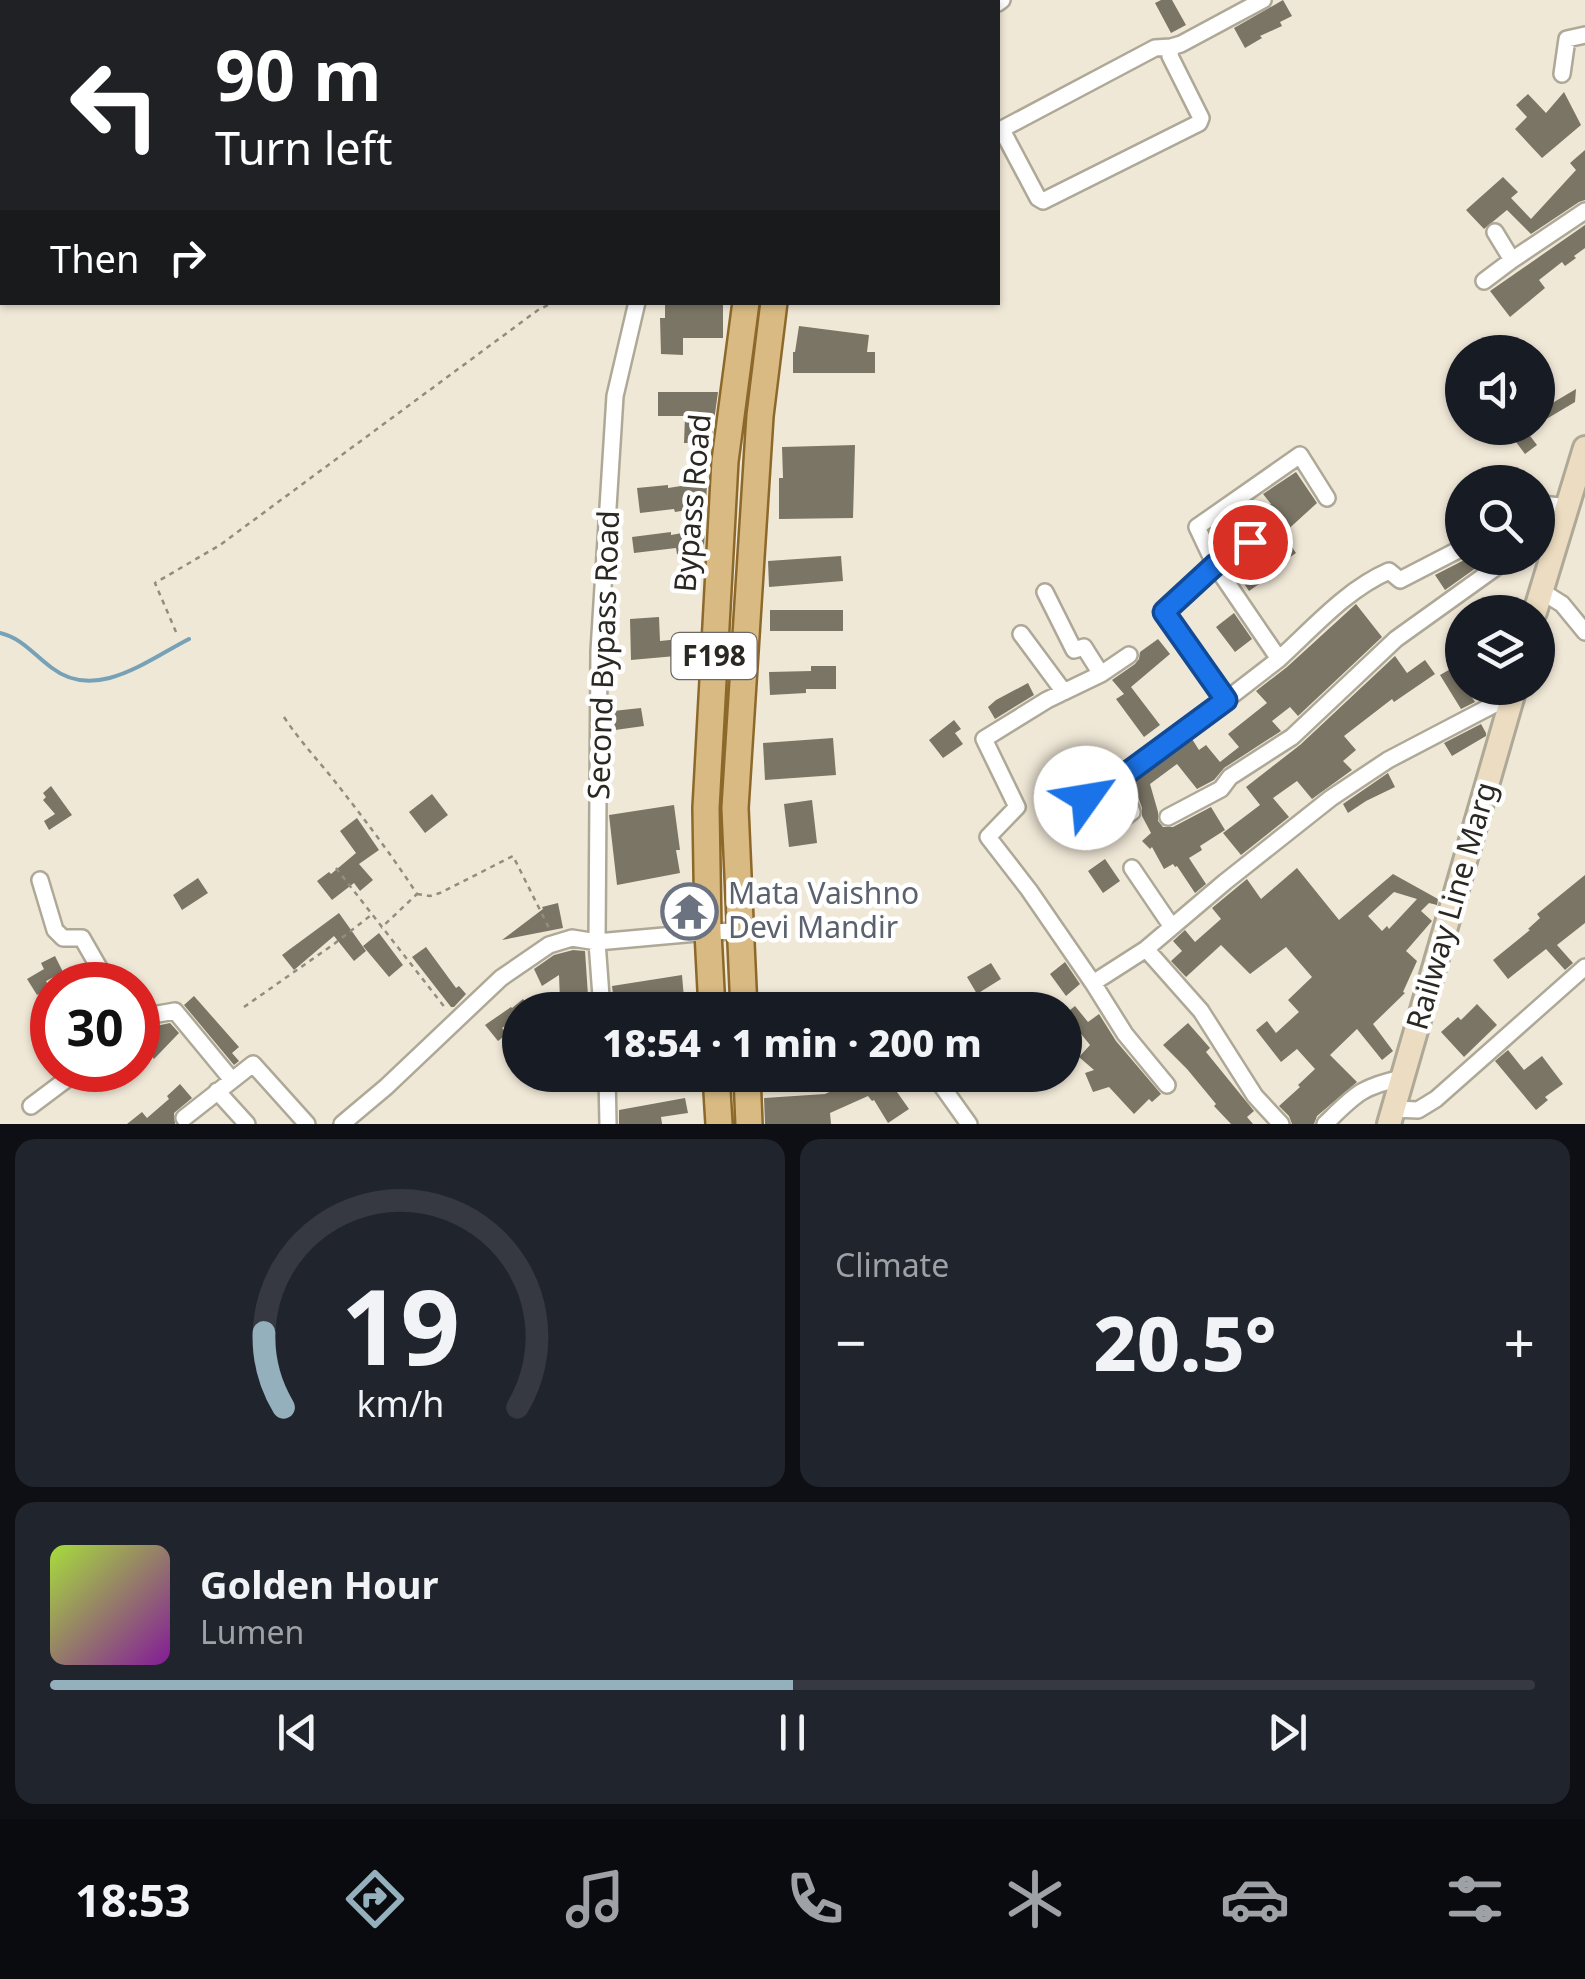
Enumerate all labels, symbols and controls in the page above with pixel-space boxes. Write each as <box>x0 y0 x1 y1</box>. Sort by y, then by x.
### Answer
text: 90 m <box>215 26 382 122</box>
icon: left <box>50 40 180 170</box>
text: Turn left <box>215 117 392 178</box>
icon: right <box>160 230 215 285</box>
text: Then <box>50 232 140 284</box>
map controls <box>1445 335 1555 705</box>
button: sound <box>1445 335 1555 445</box>
street label: Bypass Road <box>663 412 720 594</box>
button: search <box>1445 465 1555 575</box>
pin <box>1208 500 1293 585</box>
street label: Second Bypass Road <box>577 510 628 800</box>
icon: arrive <box>1223 515 1278 570</box>
button: layers <box>1445 595 1555 705</box>
road number: F198 <box>672 633 756 679</box>
position arrow <box>1034 746 1138 850</box>
street label: Railway Line Marg <box>1396 777 1506 1034</box>
place label: Mata Vaishno Devi Mandir <box>728 872 919 947</box>
temple icon: Mata Vaishno Devi Mandir <box>659 881 719 941</box>
speed limit sign: 30 <box>30 962 160 1092</box>
text: 18:54 · 1 min · 200 m <box>602 1016 982 1068</box>
text: Climate <box>835 1243 949 1286</box>
text: 19 <box>341 1254 459 1395</box>
text: 20.5° <box>1093 1291 1277 1393</box>
text: − <box>835 1304 866 1379</box>
text: + <box>1504 1304 1535 1379</box>
text: km/h <box>356 1379 444 1427</box>
text: Golden Hour <box>200 1558 438 1610</box>
text: Lumen <box>200 1610 304 1653</box>
icon: previous <box>270 1705 325 1760</box>
icon: pause <box>765 1705 820 1760</box>
icon: next <box>1260 1705 1315 1760</box>
icon: directions <box>340 1864 410 1934</box>
icon: music <box>560 1864 630 1934</box>
icon: phone <box>780 1864 850 1934</box>
icon: climate <box>1000 1864 1070 1934</box>
icon: car <box>1220 1864 1290 1934</box>
icon: filters <box>1440 1864 1510 1934</box>
text: 18:53 <box>75 1869 191 1930</box>

